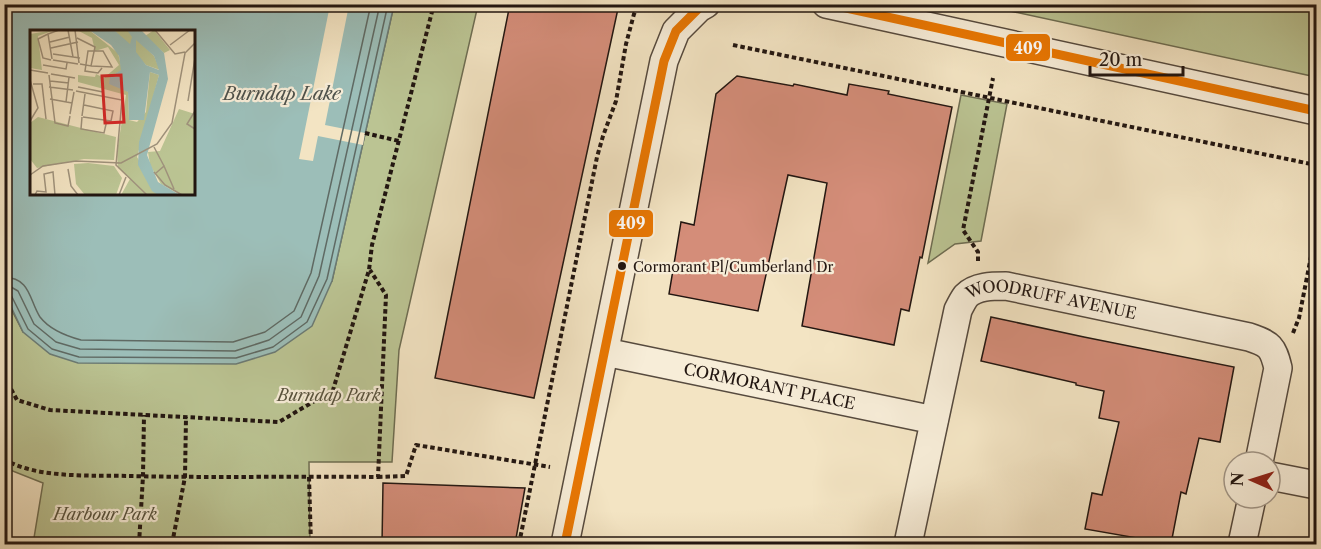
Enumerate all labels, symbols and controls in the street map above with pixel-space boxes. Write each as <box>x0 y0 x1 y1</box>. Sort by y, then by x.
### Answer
inset map <box>30 30 195 195</box>
line badge: 409 <box>1005 33 1051 62</box>
text: 409 <box>1013 38 1043 58</box>
scale bar <box>1090 39 1183 77</box>
text: 20 m <box>1099 49 1143 71</box>
water label: Burndap Lake <box>221 83 342 105</box>
line badge: 409 <box>608 209 654 238</box>
text: 409 <box>616 213 646 233</box>
place label: Cormorant Pl/Cumberland Dr <box>633 258 834 276</box>
marker: Cormorant Pl/Cumberland Dr <box>616 260 628 272</box>
street label: WOODRUFF AVENUE <box>962 276 1138 323</box>
street label: CORMORANT PLACE <box>682 359 857 413</box>
park label: Burndap Park <box>275 385 381 405</box>
north arrow <box>1222 450 1282 510</box>
text: N <box>1227 472 1247 487</box>
park label: Harbour Park <box>51 504 157 524</box>

